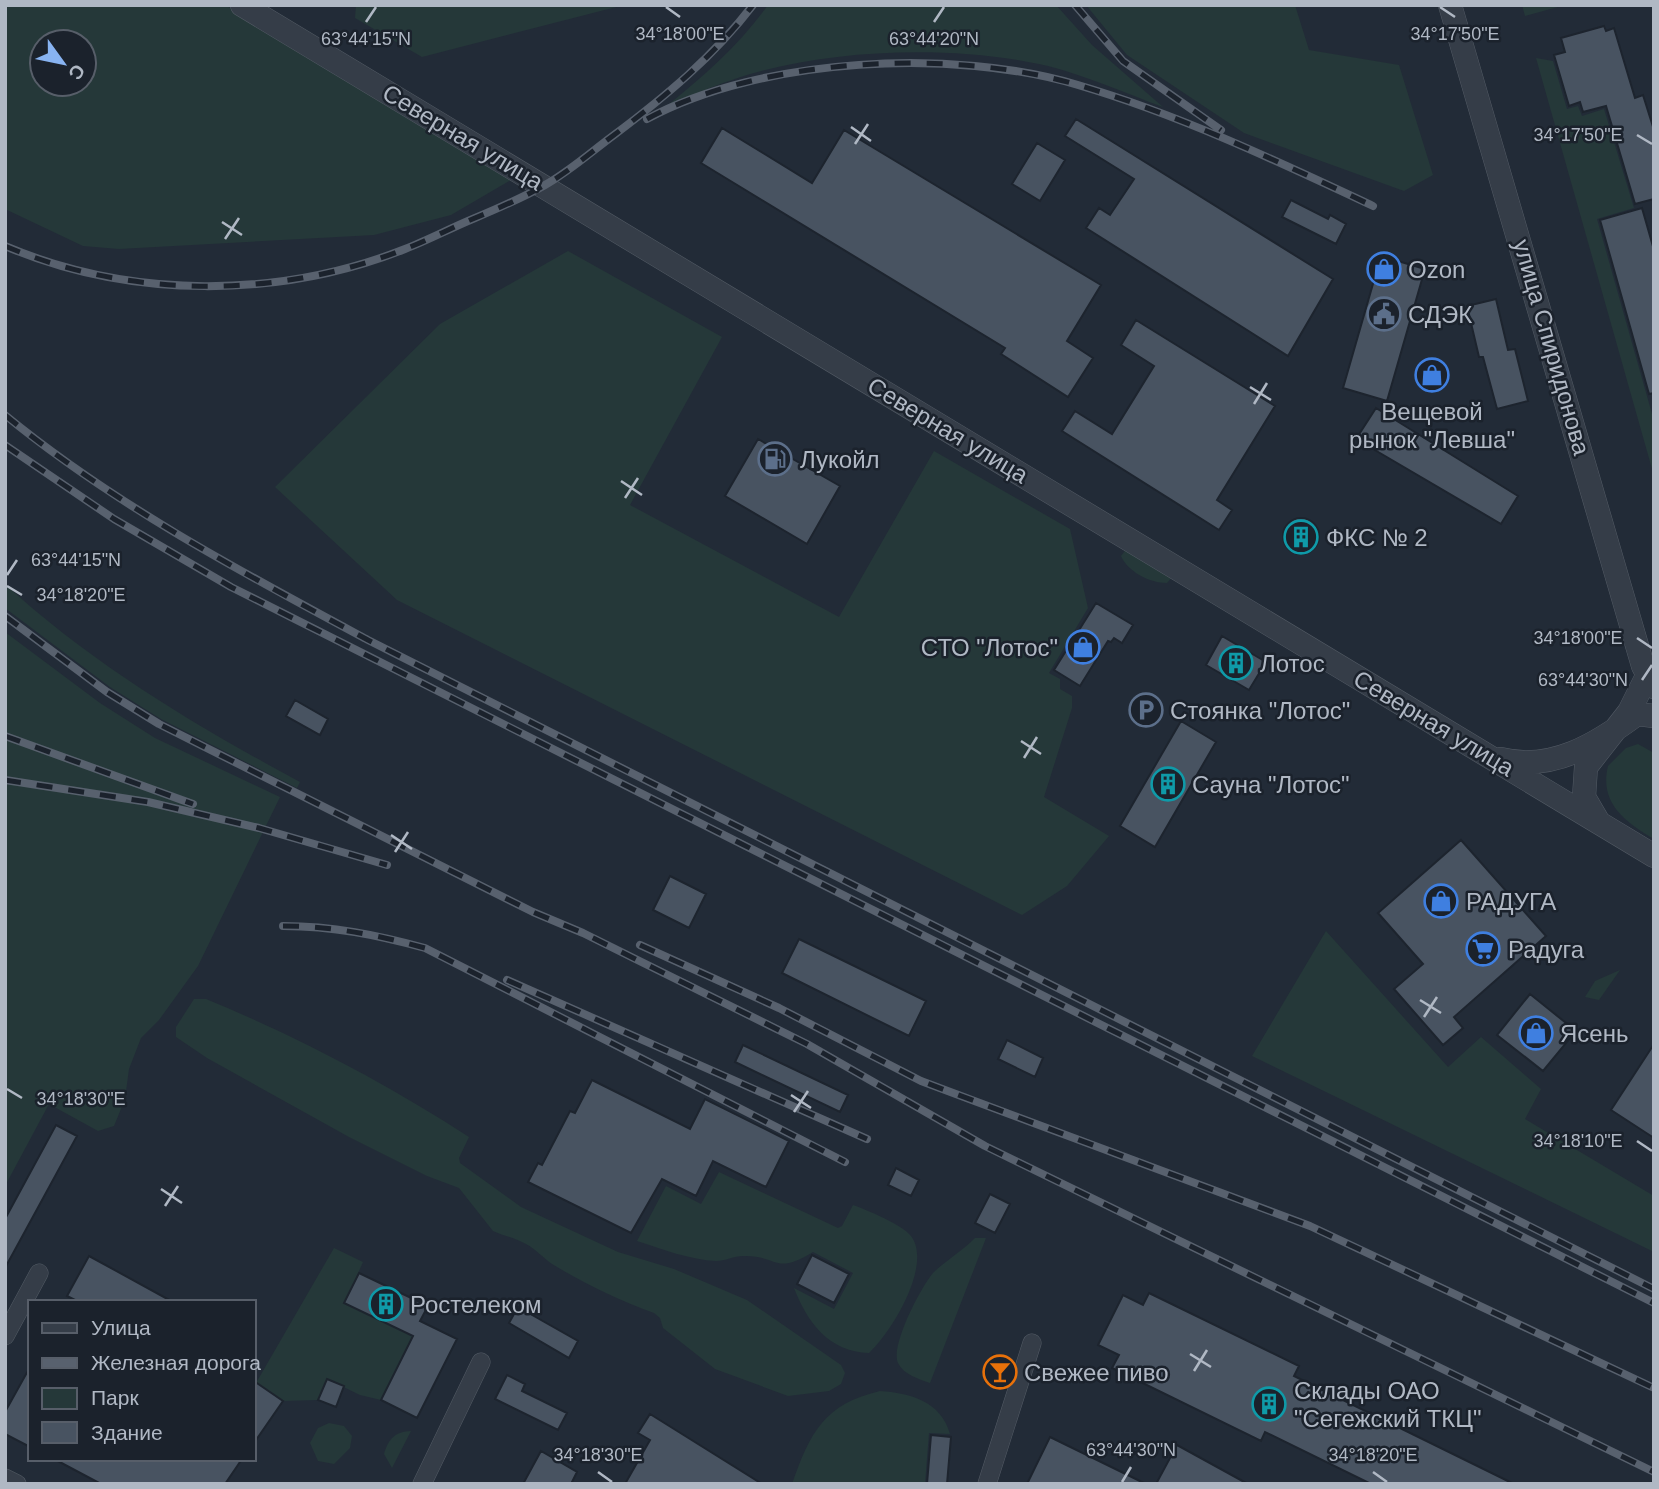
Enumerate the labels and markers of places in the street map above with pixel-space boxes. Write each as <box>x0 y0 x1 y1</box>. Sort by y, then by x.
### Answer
shop icon: Ozon <box>1365 250 1403 288</box>
place label: Ozon <box>1408 256 1465 283</box>
public building icon: СДЭК <box>1365 295 1403 333</box>
place label: СДЭК <box>1408 301 1472 328</box>
shop icon: Вещевой рынок "Левша" <box>1413 356 1451 394</box>
place label: Вещевой рынок "Левша" <box>1349 398 1515 453</box>
fuel station icon: Лукойл <box>756 440 794 478</box>
place label: Лукойл <box>800 446 880 473</box>
building icon: ФКС № 2 <box>1282 518 1320 556</box>
place label: ФКС № 2 <box>1326 524 1428 551</box>
shop icon: СТО "Лотос" <box>1064 628 1102 666</box>
place label: СТО "Лотос" <box>921 634 1058 661</box>
building icon: Лотос <box>1217 644 1255 682</box>
place label: Лотос <box>1260 650 1325 677</box>
parking icon: Стоянка "Лотос" <box>1127 691 1165 729</box>
place label: Стоянка "Лотос" <box>1170 697 1350 724</box>
building icon: Сауна "Лотос" <box>1149 765 1187 803</box>
place label: Сауна "Лотос" <box>1192 771 1350 798</box>
shop icon: РАДУГА <box>1422 882 1460 920</box>
place label: РАДУГА <box>1466 888 1556 915</box>
supermarket icon: Радуга <box>1464 930 1502 968</box>
place label: Радуга <box>1508 936 1585 963</box>
shop icon: Ясень <box>1517 1014 1555 1052</box>
place label: Ясень <box>1560 1020 1628 1047</box>
building icon: Ростелеком <box>367 1285 405 1323</box>
place label: Ростелеком <box>410 1291 542 1318</box>
bar icon: Свежее пиво <box>981 1353 1019 1391</box>
place label: Свежее пиво <box>1024 1359 1169 1386</box>
place label: Склады ОАО "Сегежский ТКЦ" <box>1294 1377 1481 1432</box>
building icon: Склады ОАО "Сегежский ТКЦ" <box>1250 1385 1288 1423</box>

